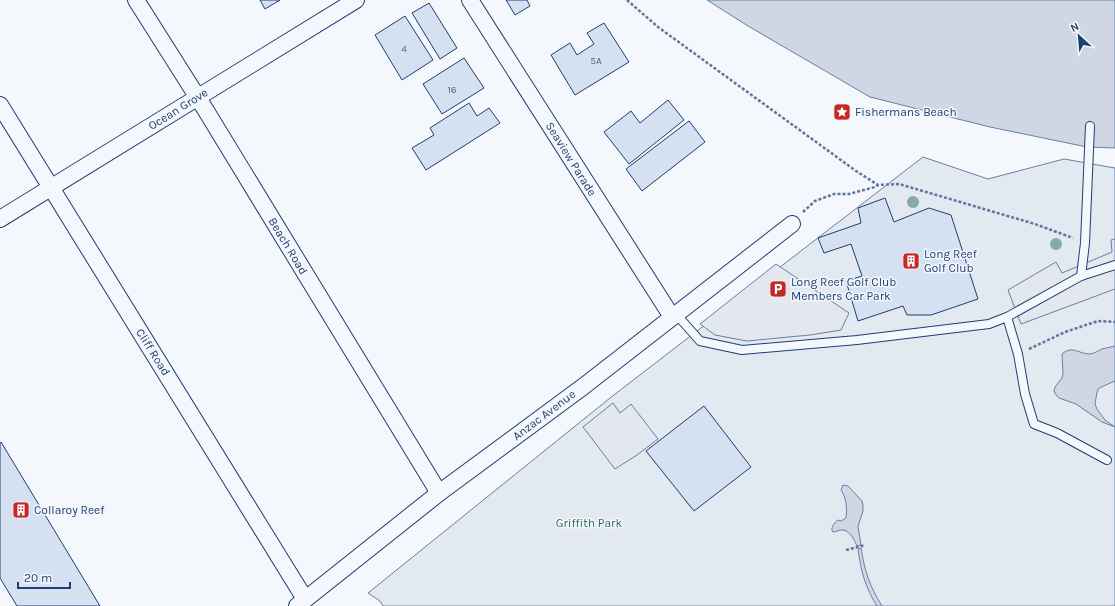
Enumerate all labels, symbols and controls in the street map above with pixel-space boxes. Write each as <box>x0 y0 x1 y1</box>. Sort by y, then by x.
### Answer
north arrow <box>1059 16 1099 56</box>
text: N <box>1068 20 1081 35</box>
house number: 4 <box>401 43 407 55</box>
house number: 5A <box>590 55 602 67</box>
house number: 16 <box>447 84 457 96</box>
street label: Ocean Grove <box>146 85 210 133</box>
place icon: Fishermans Beach <box>832 102 852 122</box>
place label: Fishermans Beach <box>855 105 957 119</box>
street label: Seaview Parade <box>543 119 599 199</box>
street label: Beach Road <box>265 215 311 277</box>
place label: Long Reef Golf Club <box>924 247 978 275</box>
building icon: Long Reef Golf Club <box>901 251 921 271</box>
place label: Long Reef Golf Club Members Car Park <box>791 275 896 303</box>
parking icon: Long Reef Golf Club Members Car Park <box>768 279 788 299</box>
street label: Cliff Road <box>133 326 173 378</box>
street label: Anzac Avenue <box>510 387 578 443</box>
building icon: Collaroy Reef <box>11 500 31 520</box>
place label: Collaroy Reef <box>34 503 105 517</box>
park label: Griffith Park <box>556 516 622 530</box>
scale bar <box>18 564 70 590</box>
text: 20 m <box>24 571 52 585</box>

